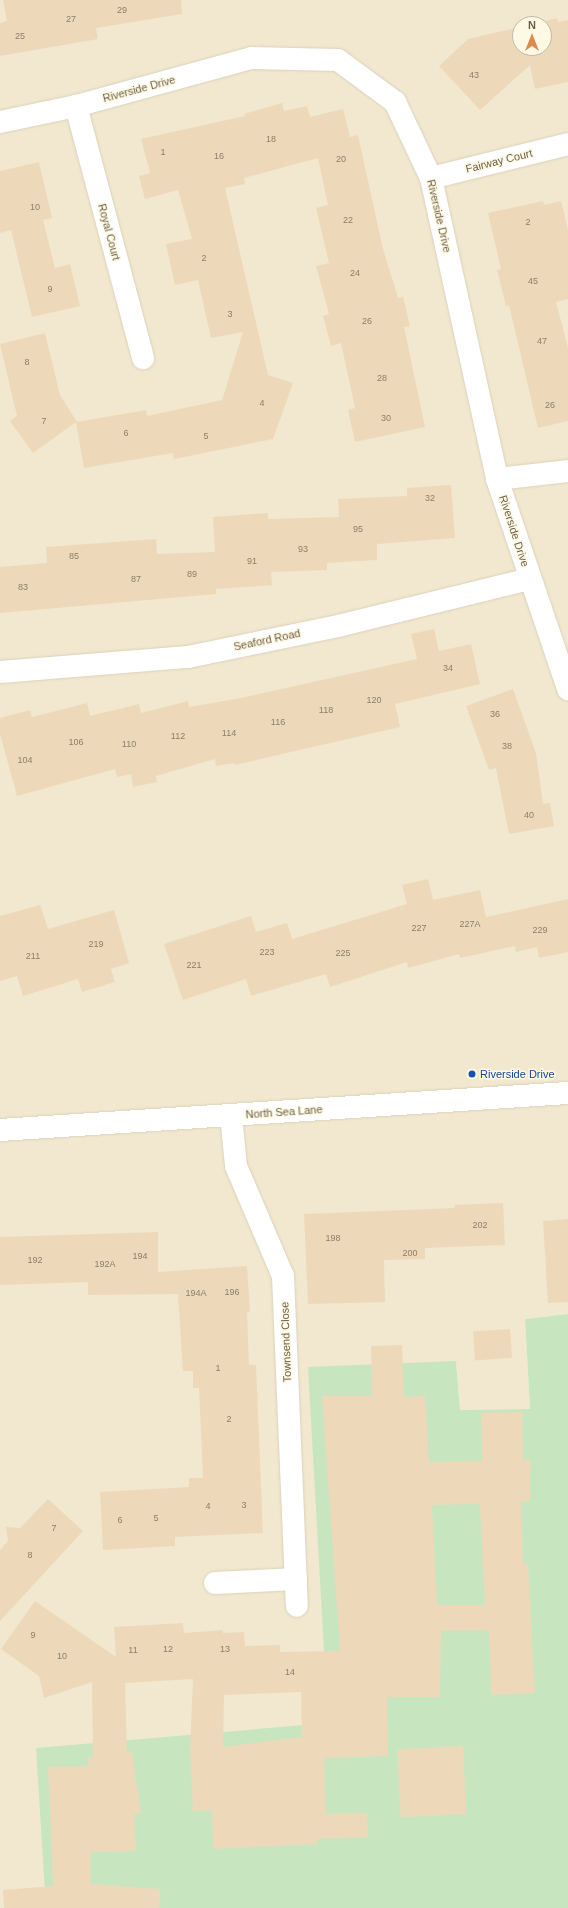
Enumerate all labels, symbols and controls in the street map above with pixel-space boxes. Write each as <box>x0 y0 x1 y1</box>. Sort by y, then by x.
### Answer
house number: 29 <box>117 5 127 15</box>
house number: 27 <box>66 14 76 24</box>
north arrow <box>512 16 552 56</box>
text: N <box>528 19 536 31</box>
house number: 25 <box>15 31 25 41</box>
house number: 43 <box>469 70 479 80</box>
street label: Riverside Drive <box>101 73 177 105</box>
house number: 18 <box>266 134 276 144</box>
street label: Fairway Court <box>464 146 534 176</box>
house number: 1 <box>160 147 166 157</box>
house number: 16 <box>214 151 224 161</box>
house number: 20 <box>336 154 346 164</box>
street label: Riverside Drive <box>424 178 454 254</box>
house number: 10 <box>30 202 40 212</box>
street label: Royal Court <box>95 202 123 262</box>
house number: 22 <box>343 215 353 225</box>
house number: 2 <box>525 217 531 227</box>
house number: 2 <box>201 253 207 263</box>
house number: 24 <box>350 268 360 278</box>
house number: 45 <box>528 276 538 286</box>
house number: 9 <box>47 284 53 294</box>
house number: 3 <box>227 309 233 319</box>
house number: 26 <box>362 316 372 326</box>
house number: 47 <box>537 336 547 346</box>
house number: 8 <box>24 357 30 367</box>
house number: 28 <box>377 373 387 383</box>
house number: 4 <box>259 398 265 408</box>
house number: 26 <box>545 400 555 410</box>
house number: 30 <box>381 413 391 423</box>
house number: 7 <box>41 416 47 426</box>
house number: 6 <box>123 428 129 438</box>
house number: 5 <box>203 431 209 441</box>
house number: 32 <box>425 493 435 503</box>
street label: Riverside Drive <box>496 493 532 569</box>
house number: 95 <box>353 524 363 534</box>
house number: 93 <box>298 544 308 554</box>
house number: 85 <box>69 551 79 561</box>
house number: 91 <box>247 556 257 566</box>
house number: 89 <box>187 569 197 579</box>
house number: 87 <box>131 574 141 584</box>
house number: 83 <box>18 582 28 592</box>
street label: Seaford Road <box>232 626 302 654</box>
house number: 34 <box>443 663 453 673</box>
house number: 120 <box>366 695 382 705</box>
house number: 118 <box>319 705 333 715</box>
house number: 36 <box>490 709 500 719</box>
house number: 116 <box>271 717 285 727</box>
house number: 114 <box>222 728 236 738</box>
house number: 112 <box>171 731 185 741</box>
house number: 106 <box>68 737 84 747</box>
house number: 110 <box>122 739 136 749</box>
house number: 38 <box>502 741 512 751</box>
house number: 104 <box>17 755 33 765</box>
house number: 40 <box>524 810 534 820</box>
house number: 227A <box>459 919 481 929</box>
house number: 227 <box>411 923 427 933</box>
house number: 229 <box>532 925 548 935</box>
house number: 219 <box>88 939 104 949</box>
house number: 223 <box>259 947 275 957</box>
house number: 225 <box>335 948 351 958</box>
house number: 211 <box>26 951 40 961</box>
house number: 221 <box>186 960 202 970</box>
place label: Riverside Drive <box>480 1067 555 1081</box>
marker: Riverside Drive <box>467 1069 477 1079</box>
street label: North Sea Lane <box>245 1103 323 1121</box>
house number: 202 <box>472 1220 488 1230</box>
house number: 198 <box>325 1233 341 1243</box>
house number: 200 <box>402 1248 418 1258</box>
house number: 194 <box>132 1251 148 1261</box>
house number: 192 <box>27 1255 43 1265</box>
house number: 192A <box>94 1259 116 1269</box>
house number: 196 <box>224 1287 240 1297</box>
house number: 194A <box>185 1288 207 1298</box>
street label: Townsend Close <box>278 1301 294 1383</box>
house number: 1 <box>215 1363 221 1373</box>
house number: 2 <box>226 1414 232 1424</box>
house number: 3 <box>241 1500 247 1510</box>
house number: 4 <box>205 1501 211 1511</box>
house number: 5 <box>153 1513 159 1523</box>
house number: 6 <box>117 1515 123 1525</box>
house number: 7 <box>51 1523 57 1533</box>
house number: 8 <box>27 1550 33 1560</box>
house number: 9 <box>30 1630 36 1640</box>
house number: 12 <box>163 1644 173 1654</box>
house number: 13 <box>220 1644 230 1654</box>
house number: 11 <box>128 1645 138 1655</box>
house number: 10 <box>57 1651 67 1661</box>
house number: 14 <box>285 1667 295 1677</box>

